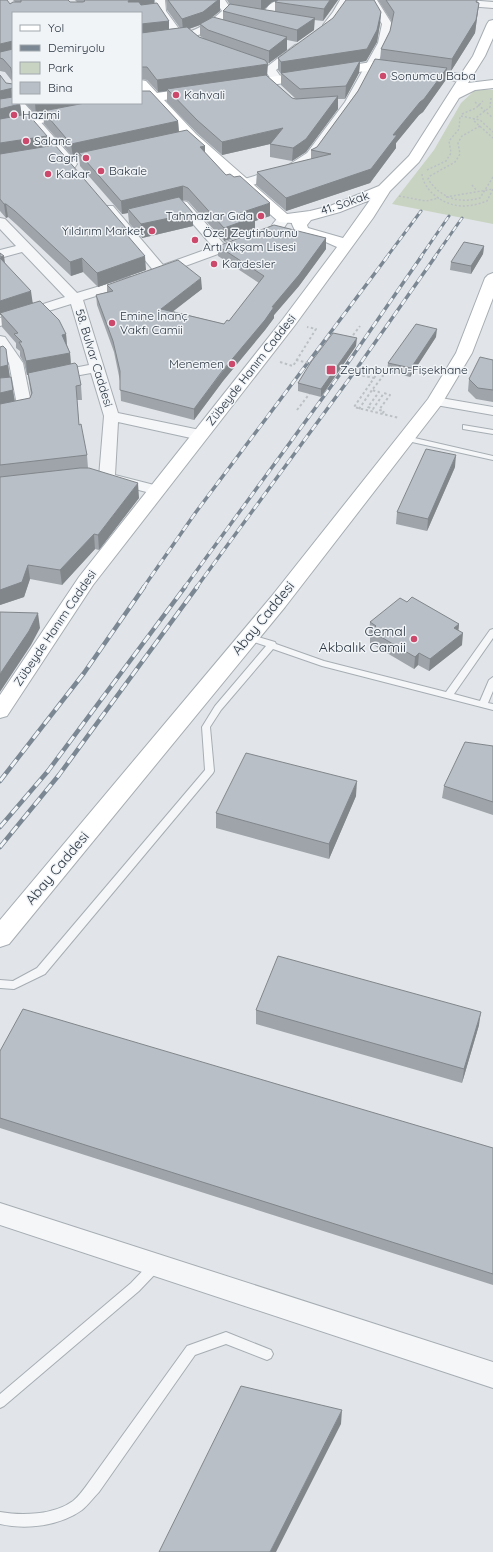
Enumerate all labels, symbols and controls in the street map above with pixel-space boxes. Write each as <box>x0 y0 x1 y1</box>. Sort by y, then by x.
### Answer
legend <box>12 12 142 104</box>
text: Yol <box>48 20 64 35</box>
text: Demiryolu <box>48 40 105 55</box>
text: Park <box>48 60 73 75</box>
place label: Sonumcu Baba <box>391 68 476 83</box>
marker: Sonumcu Baba <box>378 71 388 81</box>
text: Bina <box>48 80 73 95</box>
place label: Kahvali <box>184 87 225 102</box>
marker: Kahvali <box>171 90 181 100</box>
place label: Hazimi <box>22 107 60 122</box>
marker: Hazimi <box>9 110 19 120</box>
place label: Salanc <box>34 133 71 148</box>
marker: Salanc <box>21 136 31 146</box>
place label: Cagri <box>48 150 78 165</box>
marker: Cagri <box>81 153 91 163</box>
place label: Bakale <box>109 163 147 178</box>
place label: Kakar <box>56 166 90 181</box>
marker: Bakale <box>96 166 106 176</box>
marker: Kakar <box>43 169 53 179</box>
street label: 41. Sokak <box>319 187 371 218</box>
place label: Tahmazlar Gıda <box>166 208 253 223</box>
marker: Tahmazlar Gıda <box>256 211 266 221</box>
place label: Yıldırım Market <box>62 223 144 238</box>
place label: Özel Zeytinburnu Artı Akşam Lisesi <box>203 225 298 254</box>
marker: Yıldırım Market <box>147 226 157 236</box>
marker: Özel Zeytinburnu Artı Akşam Lisesi <box>190 235 200 245</box>
place label: Kardesler <box>222 256 276 271</box>
marker: Kardesler <box>209 259 219 269</box>
street label: 58. Bulvar Caddesi <box>72 307 117 409</box>
place label: Emine İnanç Vakfı Camii <box>120 308 188 337</box>
street label: Zübeyde Hanım Caddesi <box>203 311 299 428</box>
marker: Emine İnanç Vakfı Camii <box>107 318 117 328</box>
place label: Menemen <box>169 356 224 371</box>
marker: Menemen <box>227 359 237 369</box>
place label: Zeytinburnu-Fişekhane <box>340 362 468 377</box>
marker: Zeytinburnu-Fişekhane <box>325 364 337 376</box>
street label: Zübeyde Hanım Caddesi <box>10 567 99 689</box>
street label: Abay Caddesi <box>228 577 298 659</box>
place label: Cemal Akbalık Camii <box>319 622 406 656</box>
marker: Cemal Akbalık Camii <box>409 634 419 644</box>
street label: Abay Caddesi <box>21 828 93 908</box>

